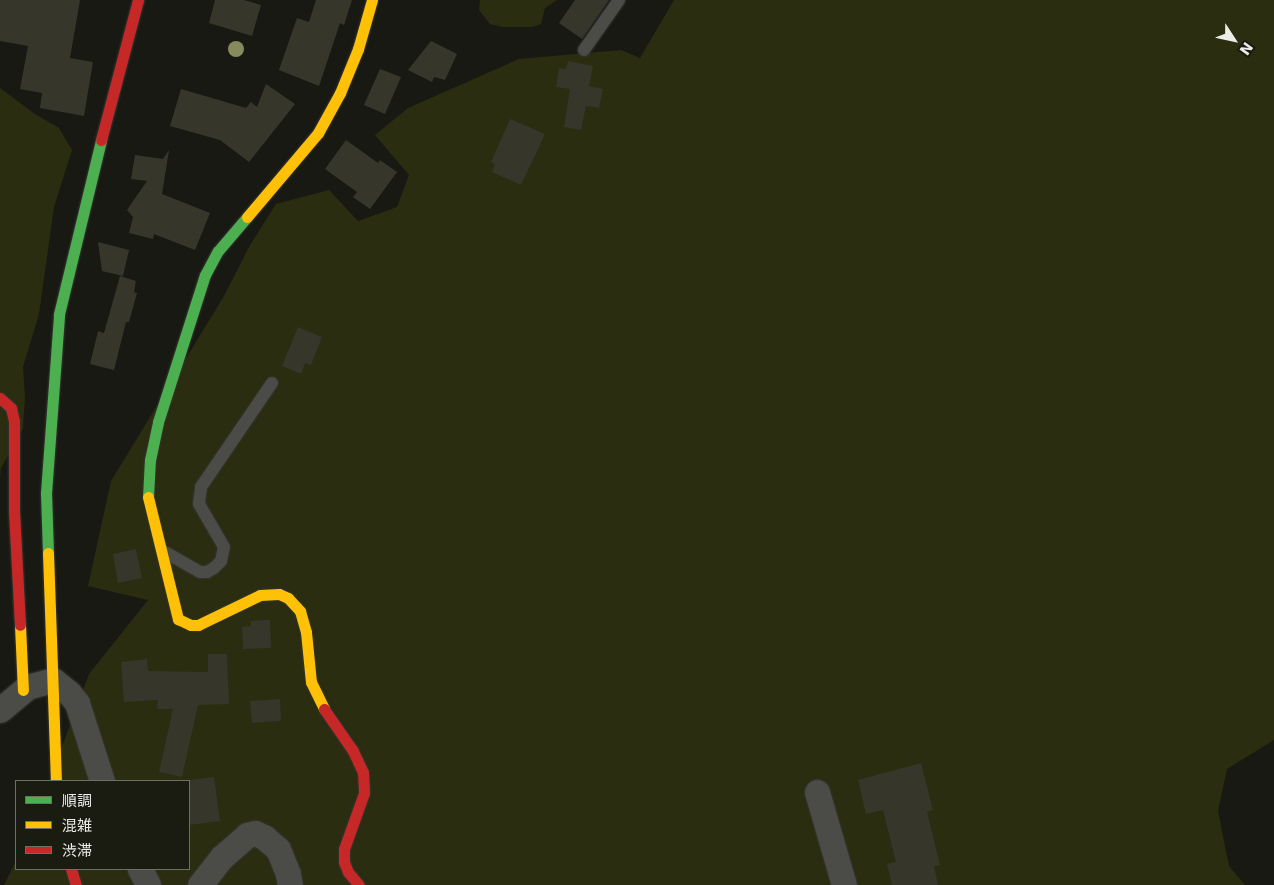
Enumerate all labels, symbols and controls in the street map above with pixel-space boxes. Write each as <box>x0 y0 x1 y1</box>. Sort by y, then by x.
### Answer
north arrow <box>1209 15 1259 65</box>
text: N <box>1236 39 1256 58</box>
legend <box>15 780 190 870</box>
text: 順調 <box>62 792 92 810</box>
text: 混雑 <box>62 817 92 835</box>
text: 渋滞 <box>62 842 92 860</box>

